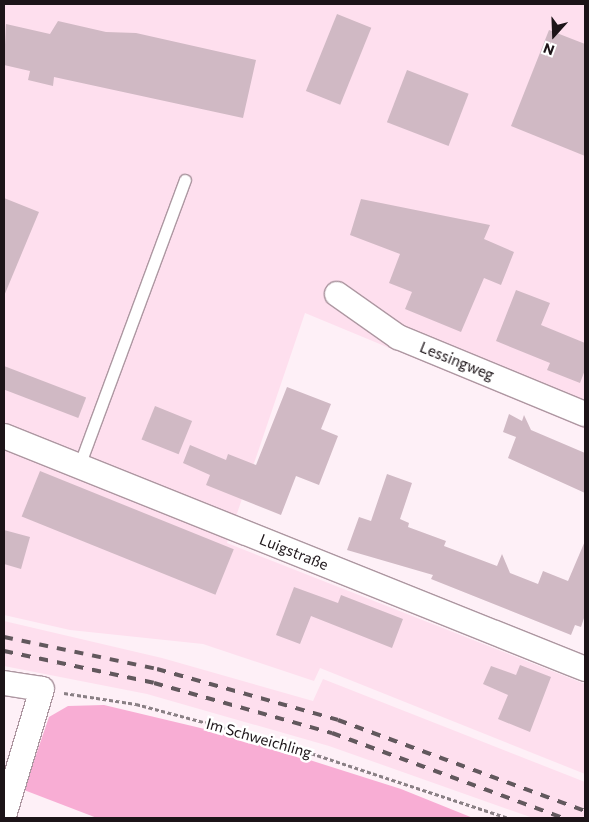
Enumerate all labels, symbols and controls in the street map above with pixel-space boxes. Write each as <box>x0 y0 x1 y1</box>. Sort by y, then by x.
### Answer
north arrow <box>529 10 579 60</box>
text: N <box>541 40 557 59</box>
street label: Lessingweg <box>417 338 497 384</box>
street label: Luigstraße <box>257 530 331 574</box>
street label: Im Schweichling <box>204 714 314 762</box>

